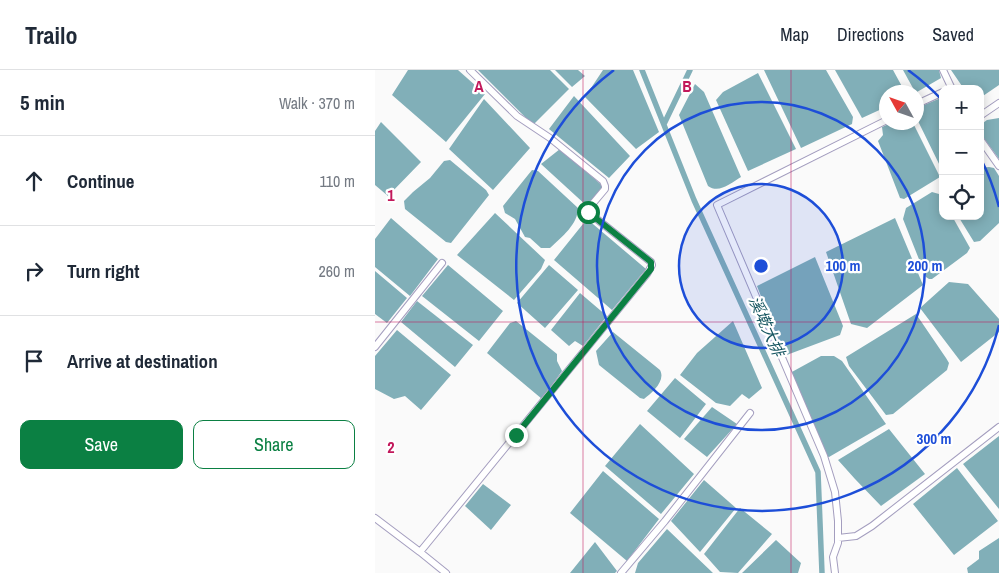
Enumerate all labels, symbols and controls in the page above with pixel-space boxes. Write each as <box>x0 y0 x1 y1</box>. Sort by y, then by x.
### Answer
text: Trailo <box>25 19 78 51</box>
text: Map <box>780 22 809 47</box>
text: Directions <box>837 22 904 47</box>
text: Saved <box>932 22 974 47</box>
text: A <box>474 75 484 97</box>
text: B <box>682 75 692 97</box>
north arrow <box>879 85 924 130</box>
map controls <box>939 85 984 220</box>
button: + <box>939 85 984 130</box>
text: 5 min <box>20 88 65 117</box>
text: Walk · 370 m <box>279 92 355 114</box>
button: − <box>939 130 984 175</box>
icon: ahead <box>20 167 48 195</box>
text: Continue <box>67 168 135 194</box>
text: 110 m <box>319 170 355 192</box>
button: locate <box>939 175 984 220</box>
text: 1 <box>387 184 395 206</box>
route start <box>577 201 600 224</box>
text: 100 m <box>826 255 860 276</box>
text: 200 m <box>908 255 942 276</box>
icon: right <box>20 257 48 285</box>
centre of rings <box>752 257 770 275</box>
text: Turn right <box>67 258 139 284</box>
text: 260 m <box>319 260 355 282</box>
water label: 溪墘大排 <box>744 292 791 362</box>
icon: arrive <box>20 347 48 375</box>
text: Arrive at destination <box>67 348 218 374</box>
button: Save <box>20 420 183 469</box>
button: Share <box>193 420 355 469</box>
route end <box>505 424 528 447</box>
text: 300 m <box>917 428 951 449</box>
text: 2 <box>387 436 395 458</box>

